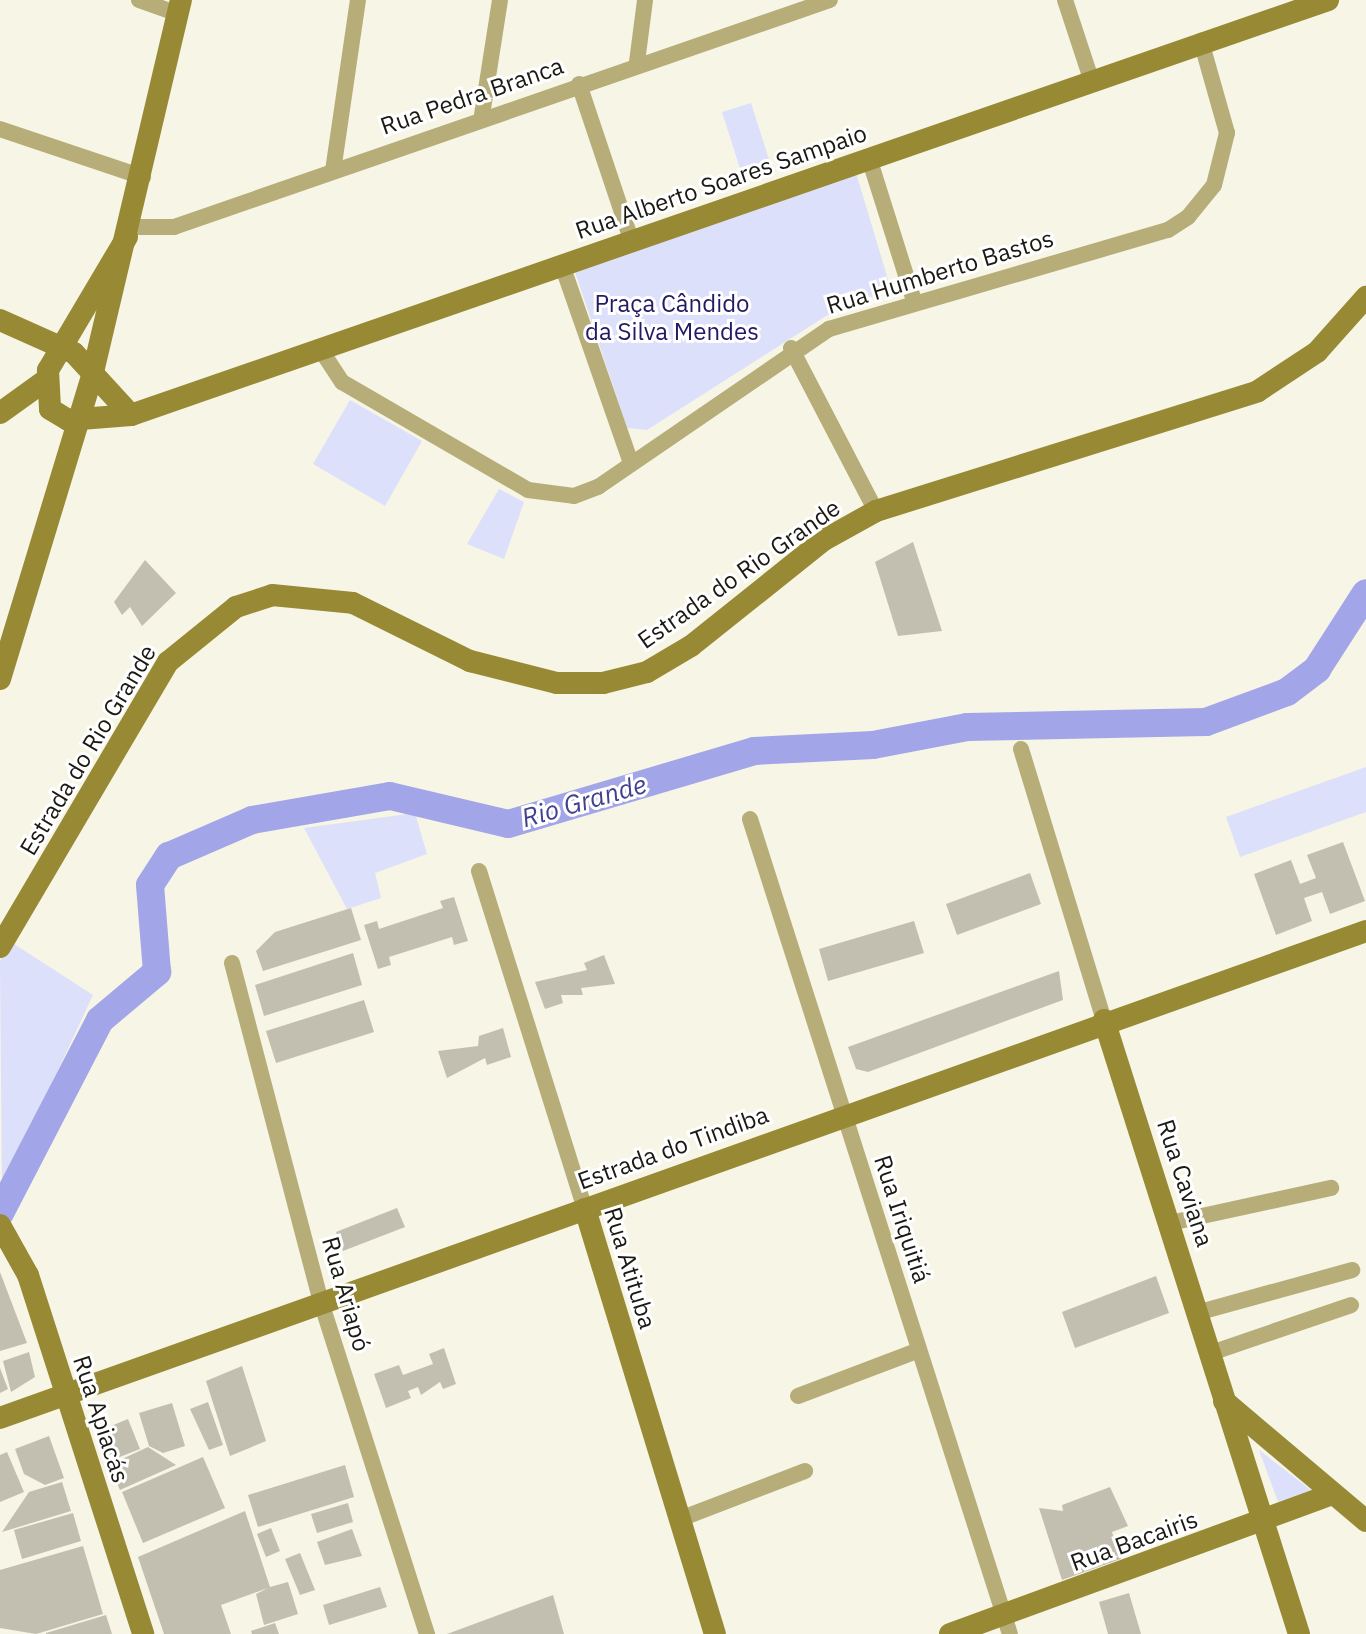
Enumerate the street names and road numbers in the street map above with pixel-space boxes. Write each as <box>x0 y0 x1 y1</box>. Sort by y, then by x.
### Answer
street label: Rua Pedra Branca <box>377 51 567 141</box>
street label: Rua Alberto Soares Sampaio <box>572 119 870 245</box>
street label: Rua Humberto Bastos <box>823 224 1057 320</box>
street label: Estrada do Rio Grande <box>632 493 846 655</box>
street label: Estrada do Rio Grande <box>14 640 162 860</box>
street label: Estrada do Tindiba <box>574 1100 772 1196</box>
street label: Rua Caviana <box>1151 1116 1219 1250</box>
street label: Rua Iriquitiá <box>868 1151 936 1287</box>
street label: Rua Atituba <box>598 1204 662 1332</box>
street label: Rua Ariapó <box>316 1233 376 1355</box>
street label: Rua Apiacás <box>67 1352 135 1486</box>
street label: Rua Bacairis <box>1066 1505 1202 1577</box>

